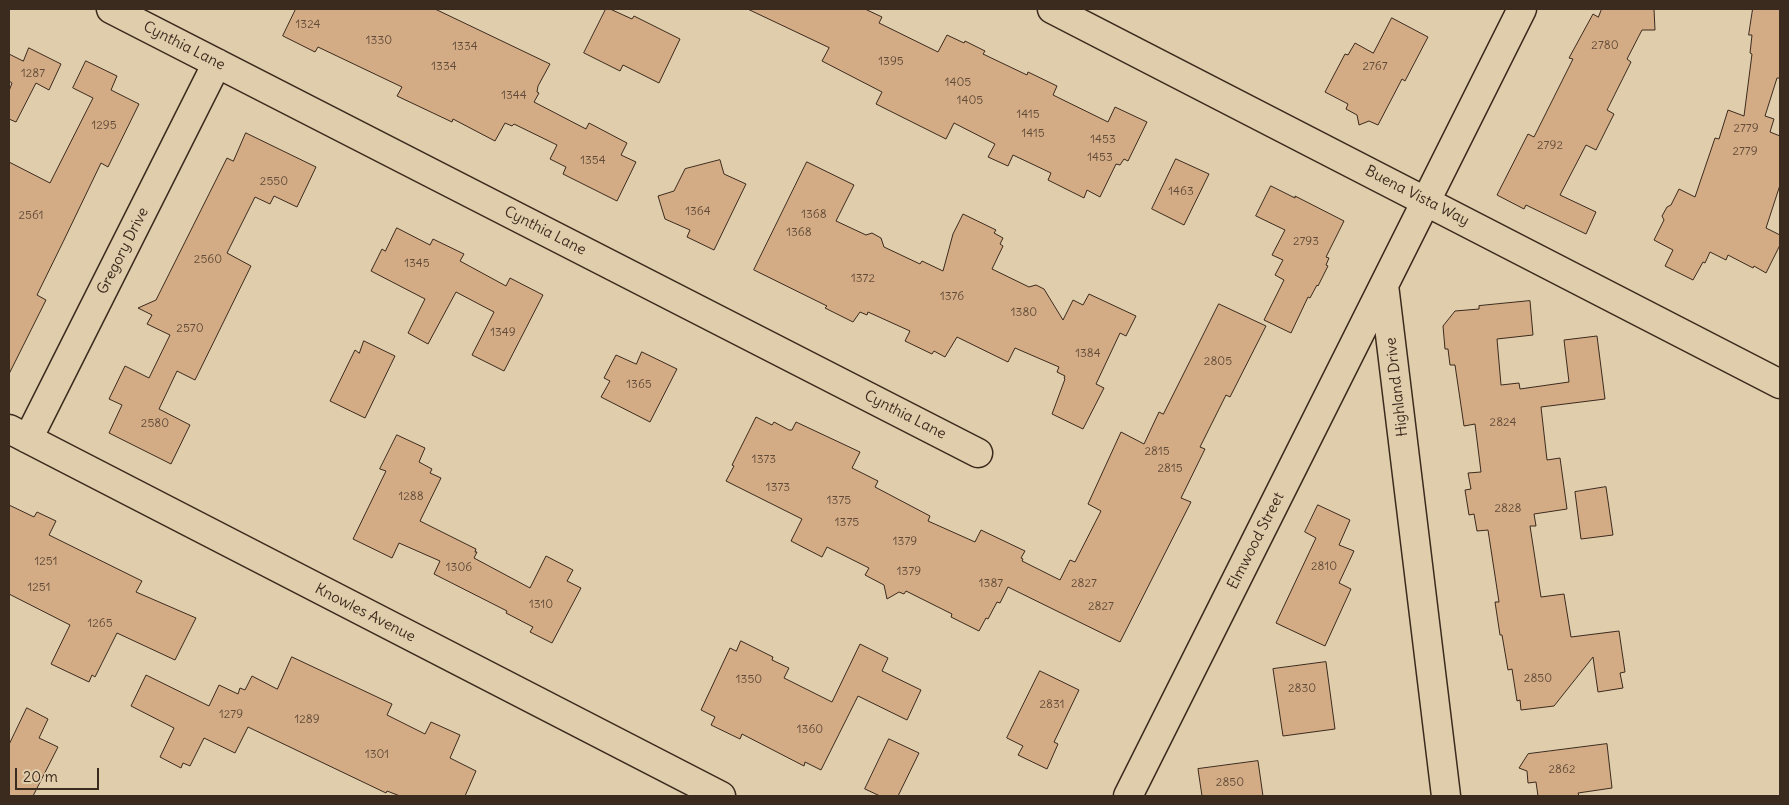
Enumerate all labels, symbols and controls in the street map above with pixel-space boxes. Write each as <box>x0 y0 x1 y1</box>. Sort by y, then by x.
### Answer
street label: Cynthia Lane <box>140 18 228 74</box>
house number: 1324 <box>296 18 320 32</box>
house number: 1330 <box>366 34 392 48</box>
house number: 2780 <box>1591 39 1619 53</box>
house number: 1334 <box>452 40 478 54</box>
house number: 1395 <box>878 55 904 69</box>
house number: 1334 <box>431 60 457 74</box>
house number: 2767 <box>1362 60 1388 74</box>
house number: 1287 <box>21 67 45 81</box>
house number: 1405 <box>945 76 971 90</box>
house number: 1344 <box>501 89 527 103</box>
house number: 1405 <box>957 94 983 108</box>
house number: 1415 <box>1016 108 1040 122</box>
house number: 1295 <box>91 119 117 133</box>
house number: 2779 <box>1733 122 1759 136</box>
house number: 1415 <box>1021 127 1045 141</box>
house number: 1453 <box>1090 133 1116 147</box>
house number: 2792 <box>1537 139 1563 153</box>
house number: 2779 <box>1732 145 1758 159</box>
house number: 1453 <box>1087 151 1113 165</box>
house number: 1354 <box>580 154 606 168</box>
street label: Buena Vista Way <box>1362 162 1472 230</box>
house number: 2550 <box>260 175 288 189</box>
house number: 1463 <box>1168 185 1194 199</box>
street label: Cynthia Lane <box>501 203 589 259</box>
street label: Gregory Drive <box>93 205 153 297</box>
house number: 1364 <box>685 205 711 219</box>
house number: 1368 <box>801 208 827 222</box>
house number: 2561 <box>18 209 44 223</box>
house number: 1368 <box>786 226 812 240</box>
house number: 2793 <box>1293 235 1319 249</box>
house number: 2560 <box>194 253 222 267</box>
house number: 1345 <box>404 257 430 271</box>
house number: 1372 <box>851 272 875 286</box>
house number: 1376 <box>940 290 964 304</box>
house number: 1380 <box>1011 306 1037 320</box>
house number: 2570 <box>176 322 204 336</box>
house number: 1349 <box>490 326 516 340</box>
street label: Highland Drive <box>1382 336 1412 438</box>
house number: 1384 <box>1075 347 1101 361</box>
house number: 2805 <box>1204 355 1232 369</box>
house number: 1365 <box>626 378 652 392</box>
street label: Cynthia Lane <box>861 387 949 443</box>
house number: 2824 <box>1490 416 1516 430</box>
house number: 2580 <box>141 417 169 431</box>
house number: 2815 <box>1144 445 1170 459</box>
house number: 1373 <box>752 453 776 467</box>
house number: 2815 <box>1157 462 1183 476</box>
house number: 1373 <box>766 481 790 495</box>
house number: 1288 <box>398 490 424 504</box>
street label: Elmwood Street <box>1224 490 1288 592</box>
house number: 1375 <box>827 494 851 508</box>
house number: 2828 <box>1495 502 1521 516</box>
house number: 1375 <box>835 516 859 530</box>
house number: 1379 <box>893 535 917 549</box>
house number: 1251 <box>34 555 58 569</box>
house number: 2810 <box>1311 560 1337 574</box>
house number: 1306 <box>446 561 472 575</box>
house number: 1379 <box>897 565 921 579</box>
house number: 1387 <box>979 577 1003 591</box>
house number: 2827 <box>1071 577 1097 591</box>
street label: Knowles Avenue <box>312 580 418 646</box>
house number: 1251 <box>27 581 51 595</box>
house number: 1310 <box>529 598 553 612</box>
house number: 2827 <box>1088 600 1114 614</box>
house number: 1265 <box>87 617 113 631</box>
house number: 2850 <box>1524 672 1552 686</box>
house number: 1350 <box>736 673 762 687</box>
house number: 2830 <box>1288 682 1316 696</box>
house number: 2831 <box>1040 698 1064 712</box>
house number: 1279 <box>219 708 243 722</box>
house number: 1289 <box>294 713 320 727</box>
house number: 1360 <box>797 723 823 737</box>
house number: 1301 <box>365 748 389 762</box>
scale bar <box>18 758 101 790</box>
house number: 2862 <box>1549 763 1575 777</box>
text: 20 m <box>23 767 58 786</box>
house number: 2850 <box>1216 776 1244 790</box>

